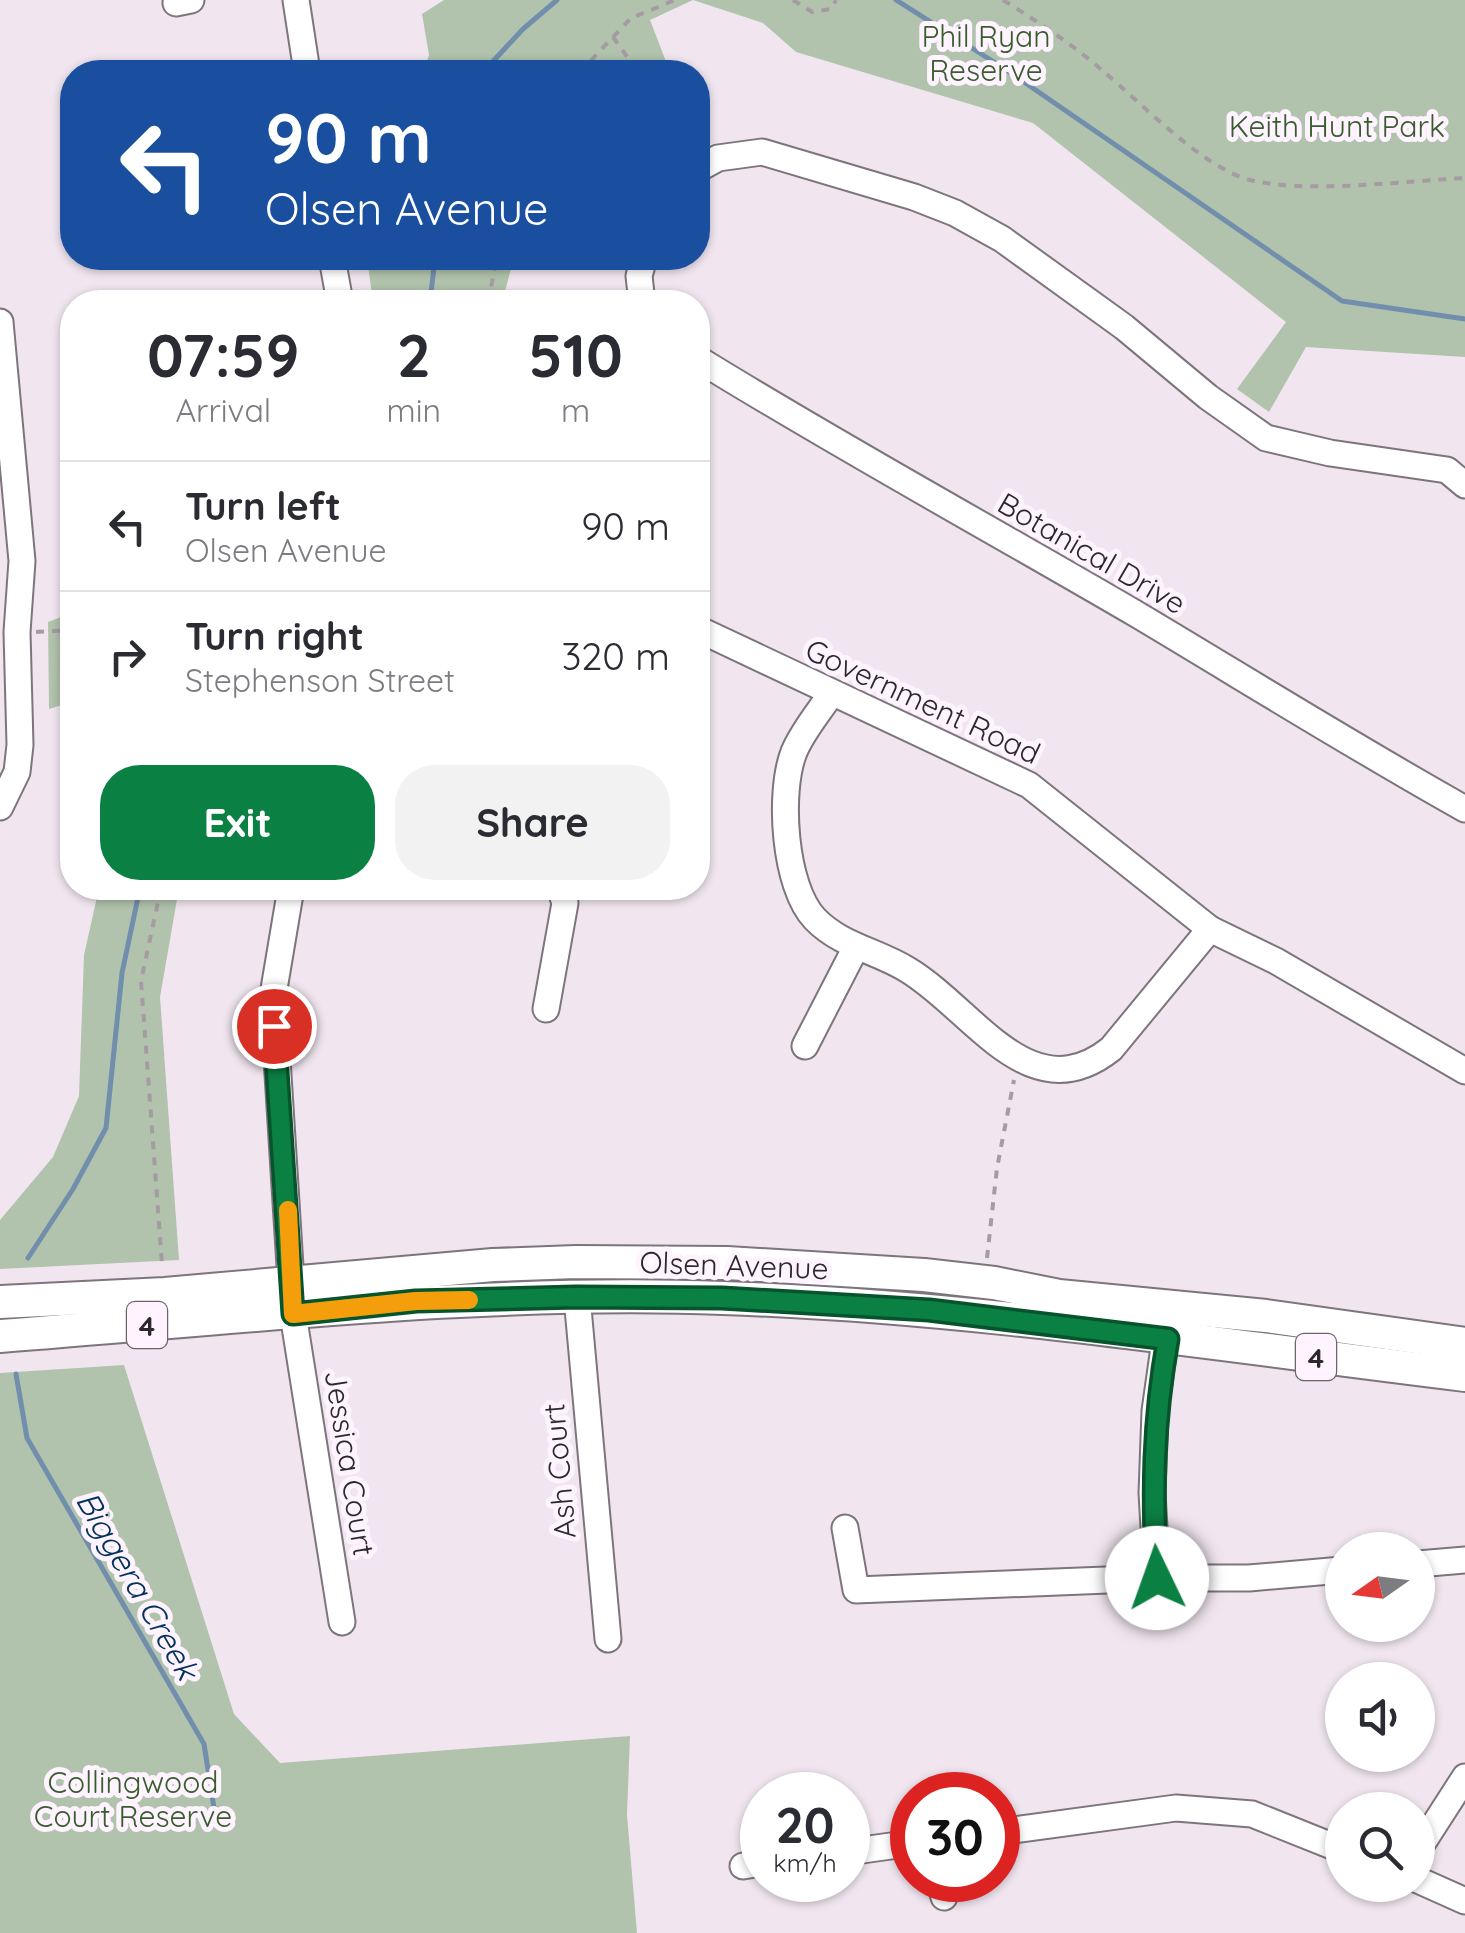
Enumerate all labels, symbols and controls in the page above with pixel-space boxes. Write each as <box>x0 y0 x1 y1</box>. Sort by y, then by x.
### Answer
park label: Phil Ryan Reserve <box>921 17 1051 89</box>
text: 90 m <box>265 93 432 181</box>
icon: left <box>100 100 230 230</box>
park label: Keith Hunt Park <box>1229 107 1445 145</box>
text: Olsen Avenue <box>265 180 549 236</box>
text: 07:59 <box>147 317 299 392</box>
text: 2 <box>397 317 431 392</box>
text: 510 <box>528 317 623 392</box>
text: Arrival <box>175 390 271 430</box>
text: min <box>387 390 441 430</box>
text: m <box>561 390 590 430</box>
text: Turn left <box>185 482 341 530</box>
street label: Botanical Drive <box>991 484 1193 622</box>
icon: left <box>100 499 155 554</box>
text: 90 m <box>581 502 670 550</box>
text: Olsen Avenue <box>185 530 387 570</box>
text: Turn right <box>185 612 364 660</box>
icon: right <box>100 629 155 684</box>
street label: Government Road <box>799 630 1047 772</box>
text: 320 m <box>561 632 670 680</box>
text: Stephenson Street <box>185 660 455 700</box>
button: Exit <box>100 765 375 880</box>
button: Share <box>395 765 670 880</box>
pin <box>232 984 317 1069</box>
icon: arrive <box>247 999 302 1054</box>
street label: Olsen Avenue <box>639 1243 829 1287</box>
road number: 4 <box>127 1302 167 1348</box>
road number: 4 <box>1296 1334 1336 1380</box>
street label: Jessica Court <box>317 1368 383 1558</box>
street label: Ash Court <box>534 1402 584 1540</box>
water label: Biggera Creek <box>68 1484 209 1689</box>
position arrow <box>1105 1526 1209 1630</box>
north arrow <box>1325 1532 1435 1642</box>
map controls <box>1325 1532 1435 1902</box>
button: sound <box>1325 1662 1435 1772</box>
park label: Collingwood Court Reserve <box>34 1763 232 1835</box>
speed limit sign: 30 <box>890 1772 1020 1902</box>
button: search <box>1325 1792 1435 1902</box>
text: 20 <box>775 1793 835 1856</box>
text: km/h <box>773 1847 837 1878</box>

